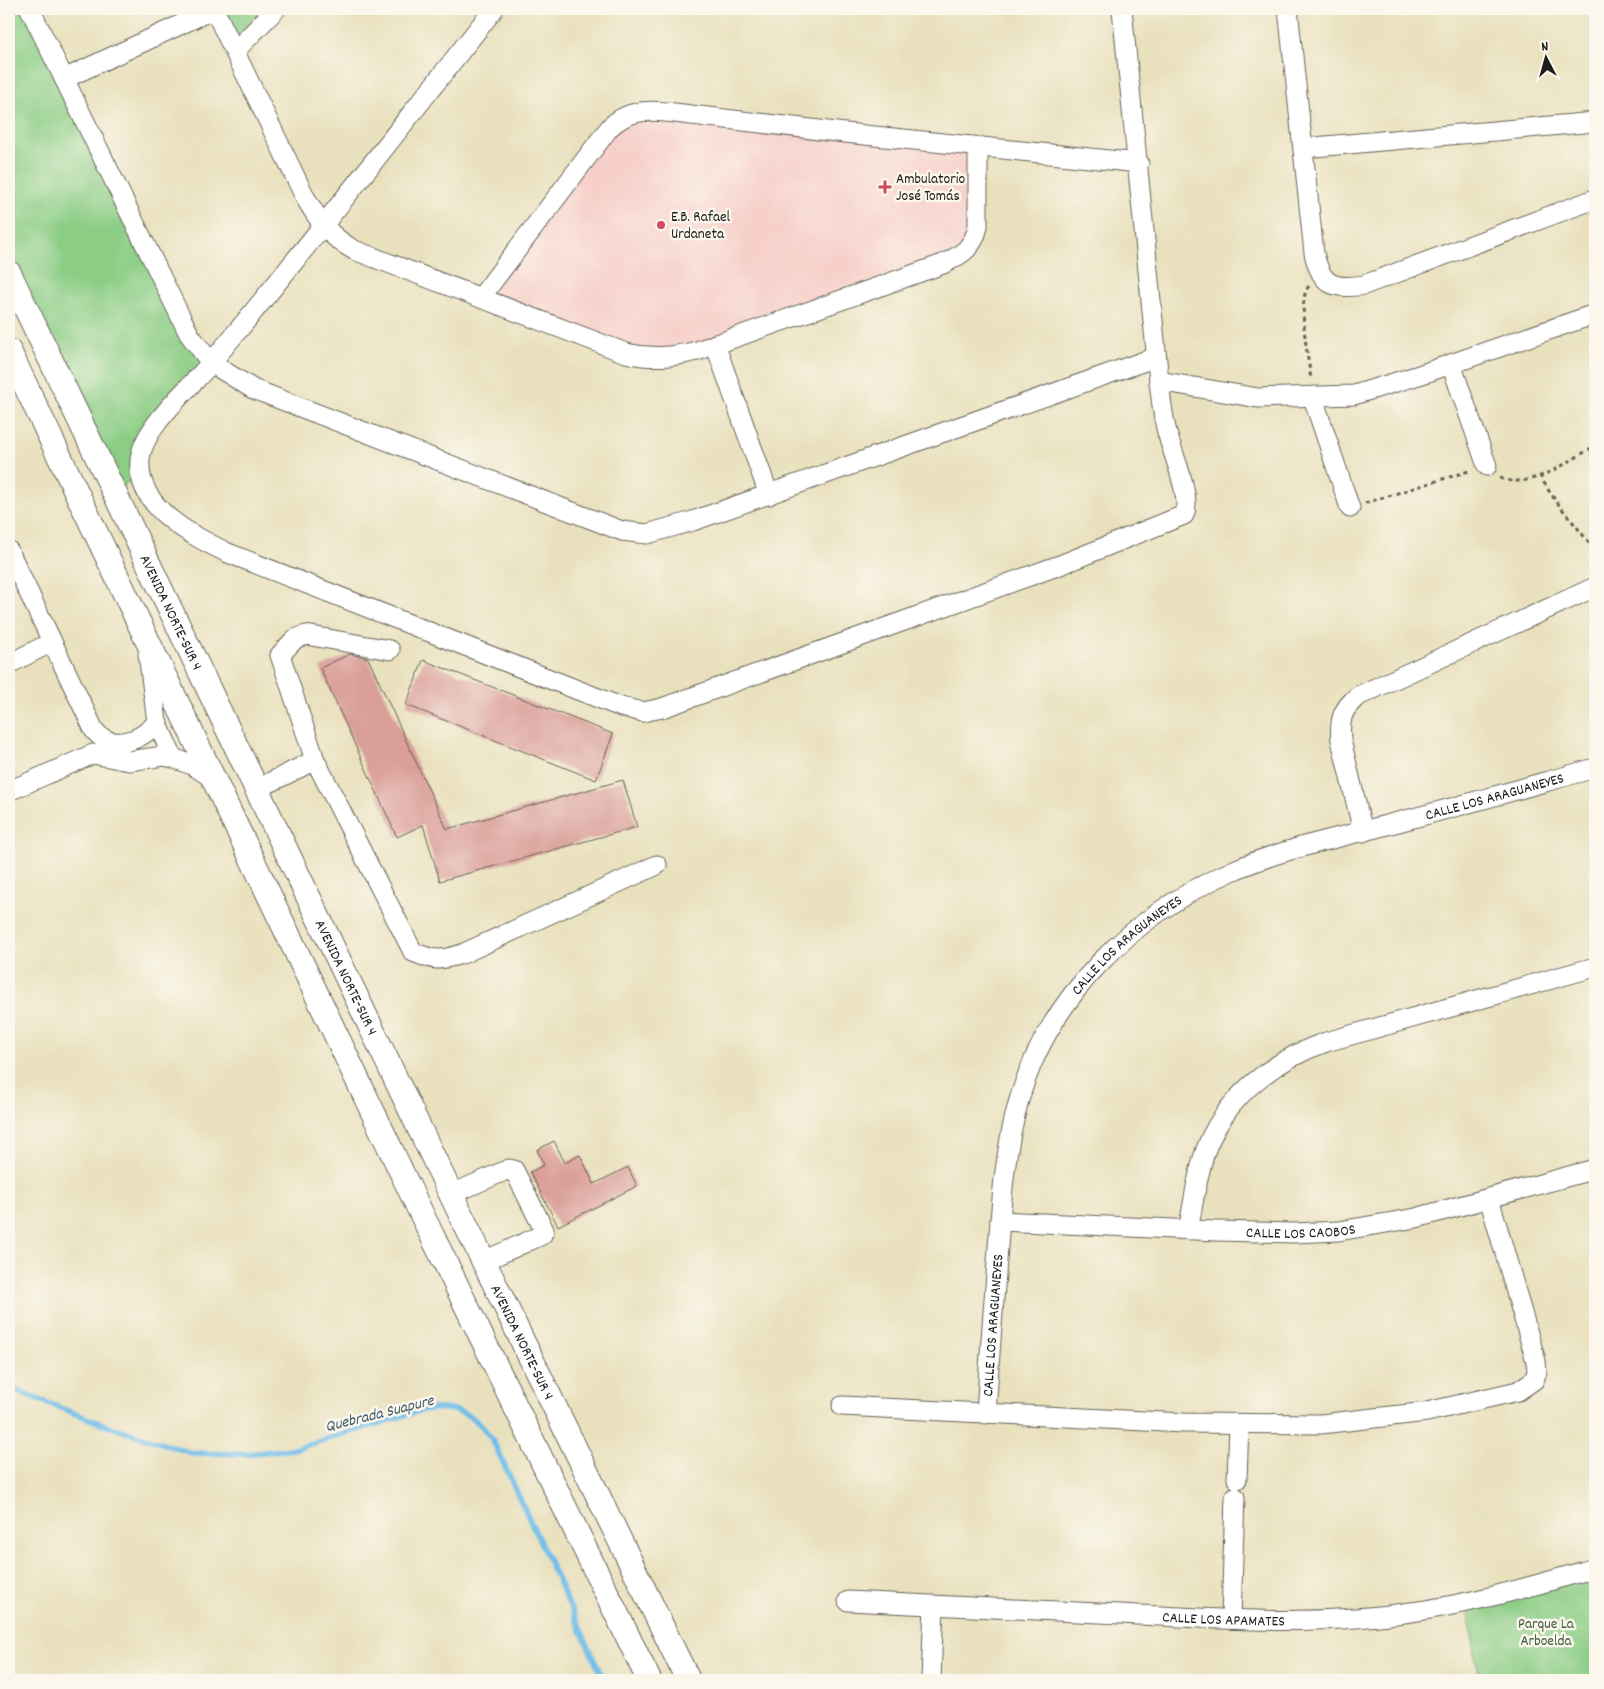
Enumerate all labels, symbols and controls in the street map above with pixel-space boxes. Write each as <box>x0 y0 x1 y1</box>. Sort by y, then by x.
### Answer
north arrow <box>1522 32 1572 82</box>
text: N <box>1540 37 1549 57</box>
place label: Ambulatorio José Tomás <box>896 169 966 208</box>
marker: Ambulatorio José Tomás <box>878 180 892 194</box>
place label: E.B. Rafael Urdaneta <box>671 207 731 246</box>
marker: E.B. Rafael Urdaneta <box>655 219 667 231</box>
street label: AVENIDA NORTE-SUR 4 <box>133 551 207 674</box>
street label: CALLE LOS ARAGUANEYES <box>1423 768 1567 827</box>
street label: CALLE LOS ARAGUANEYES <box>1067 890 1187 1001</box>
street label: AVENIDA NORTE-SUR 4 <box>308 917 382 1040</box>
street label: CALLE LOS CAOBOS <box>1246 1219 1357 1246</box>
street label: CALLE LOS ARAGUANEYES <box>978 1253 1010 1397</box>
street label: AVENIDA NORTE-SUR 4 <box>484 1281 559 1404</box>
water label: Quebrada Suapure <box>323 1390 437 1439</box>
street label: CALLE LOS APAMATES <box>1162 1607 1285 1633</box>
park label: Parque La Arboelda <box>1518 1614 1575 1653</box>

